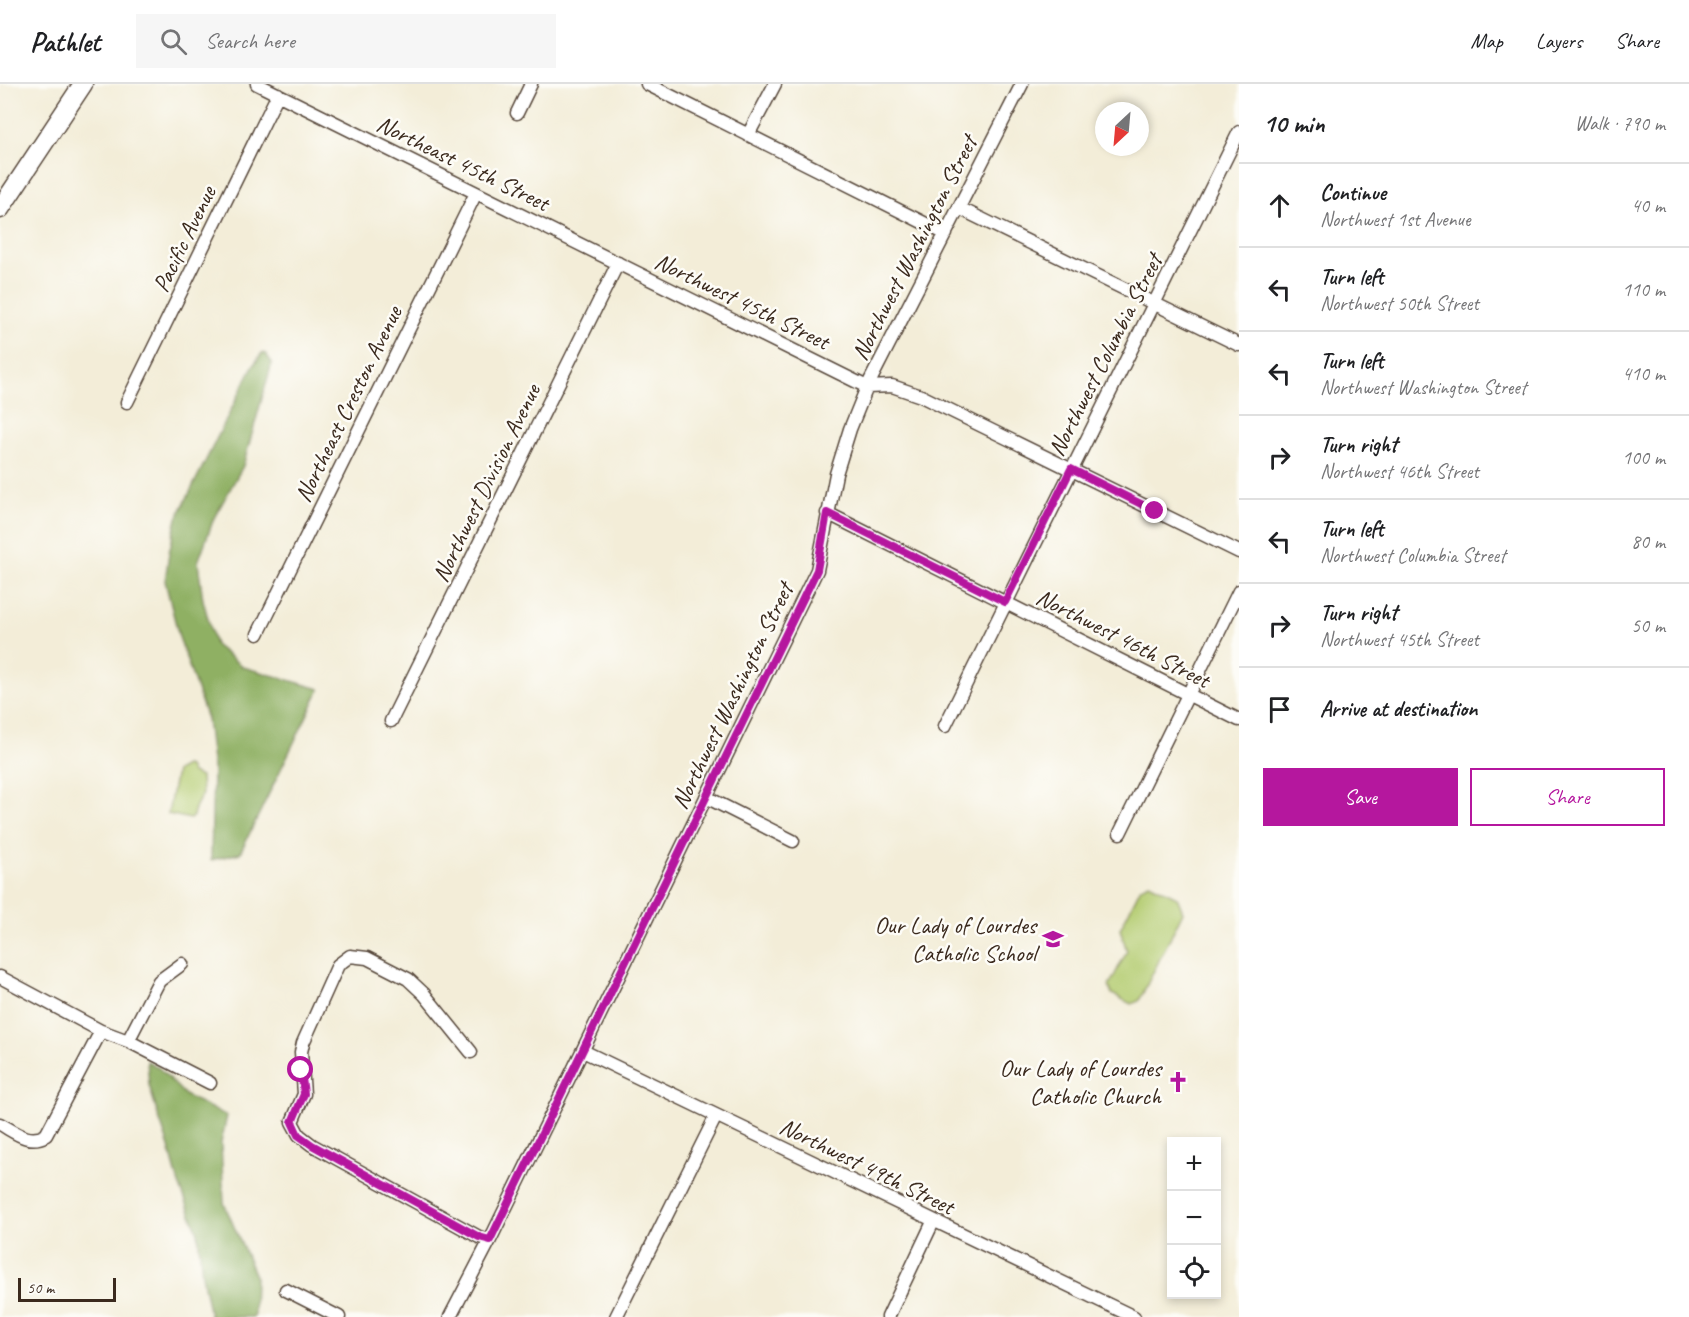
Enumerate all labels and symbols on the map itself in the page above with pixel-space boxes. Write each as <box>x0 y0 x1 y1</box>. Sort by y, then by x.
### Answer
north arrow <box>1095 102 1149 156</box>
street label: Northeast 45th Street <box>372 108 556 219</box>
street label: Northwest Washington Street <box>844 128 985 365</box>
street label: Pacific Avenue <box>146 179 223 297</box>
street label: Northwest 45th Street <box>650 246 836 357</box>
street label: Northwest Columbia Street <box>1041 246 1170 461</box>
street label: Northeast Creston Avenue <box>288 299 409 507</box>
street label: Northwest Division Avenue <box>425 377 548 587</box>
route end <box>1141 497 1167 523</box>
street label: Northwest Washington Street <box>664 575 801 814</box>
street label: Northwest 46th Street <box>1031 581 1217 696</box>
place label: Our Lady of Lourdes Catholic School <box>875 910 1040 968</box>
school or university icon: Our Lady of Lourdes Catholic School <box>1041 927 1065 951</box>
place label: Our Lady of Lourdes Catholic Church <box>1000 1053 1164 1111</box>
route start <box>287 1056 313 1082</box>
church icon: Our Lady of Lourdes Catholic Church <box>1166 1070 1190 1094</box>
street label: Northwest 49th Street <box>775 1111 961 1222</box>
scale bar <box>18 1275 116 1302</box>

